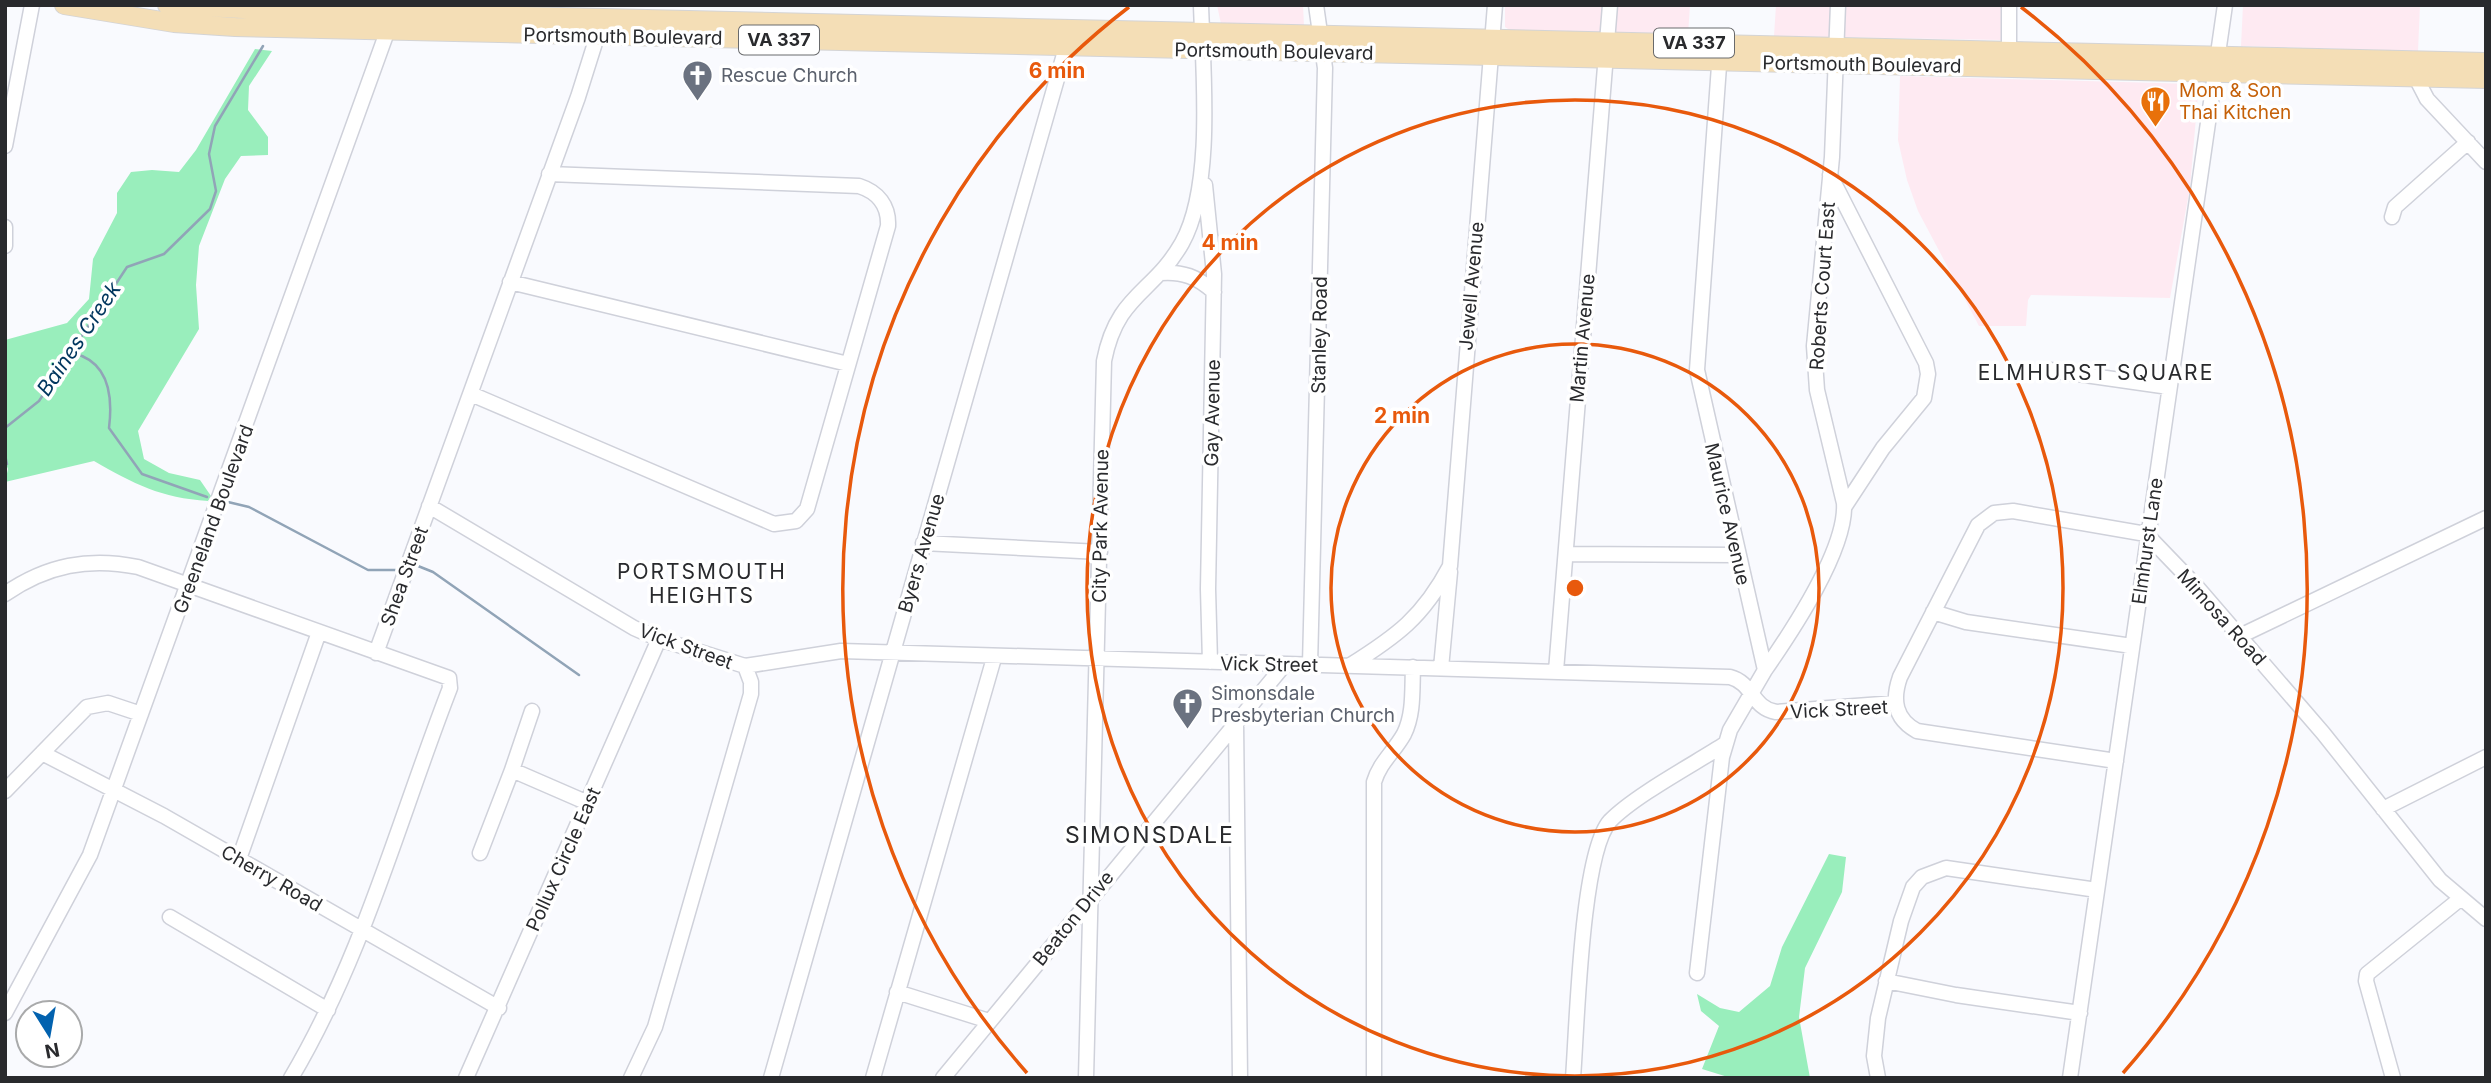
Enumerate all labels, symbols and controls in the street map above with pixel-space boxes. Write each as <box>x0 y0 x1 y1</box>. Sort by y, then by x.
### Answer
street label: Portsmouth Boulevard <box>523 23 723 50</box>
road number: VA 337 <box>739 26 819 55</box>
road number: VA 337 <box>1654 28 1734 58</box>
street label: Portsmouth Boulevard <box>1174 38 1374 65</box>
street label: Portsmouth Boulevard <box>1762 51 1962 78</box>
church icon: Rescue Church <box>681 58 715 102</box>
text: 6 min <box>1029 58 1085 83</box>
place label: Rescue Church <box>721 64 858 87</box>
place label: Mom & Son Thai Kitchen <box>2179 79 2291 124</box>
restaurant icon: Mom & Son Thai Kitchen <box>2139 84 2173 128</box>
street label: Roberts Court East <box>1805 201 1840 371</box>
street label: Jewell Avenue <box>1454 221 1489 351</box>
text: 4 min <box>1201 230 1259 255</box>
street label: Martin Avenue <box>1565 273 1600 404</box>
street label: Stanley Road <box>1307 276 1332 394</box>
water label: Baines Creek <box>31 277 126 400</box>
street label: Gay Avenue <box>1200 359 1225 467</box>
district label: ELMHURST SQUARE <box>1978 360 2214 385</box>
text: 2 min <box>1374 403 1430 428</box>
street label: Greeneland Boulevard <box>169 422 258 617</box>
street label: Maurice Avenue <box>1700 441 1755 587</box>
street label: City Park Avenue <box>1088 449 1113 603</box>
street label: Elmhurst Lane <box>2127 476 2168 606</box>
street label: Byers Avenue <box>893 491 949 615</box>
street label: Shea Street <box>376 523 433 629</box>
district label: PORTSMOUTH HEIGHTS <box>617 559 787 608</box>
street label: Mimosa Road <box>2172 564 2271 670</box>
centre of rings <box>1563 576 1587 600</box>
street label: Vick Street <box>636 619 736 674</box>
street label: Vick Street <box>1220 652 1318 677</box>
place label: Simonsdale Presbyterian Church <box>1211 682 1395 727</box>
church icon: Simonsdale Presbyterian Church <box>1171 687 1205 731</box>
street label: Vick Street <box>1790 695 1889 724</box>
street label: Pollux Circle East <box>521 784 606 935</box>
district label: SIMONSDALE <box>1065 821 1235 849</box>
street label: Cherry Road <box>217 840 326 917</box>
street label: Beaton Drive <box>1028 866 1119 970</box>
north arrow <box>14 999 84 1069</box>
text: N <box>43 1038 61 1063</box>

